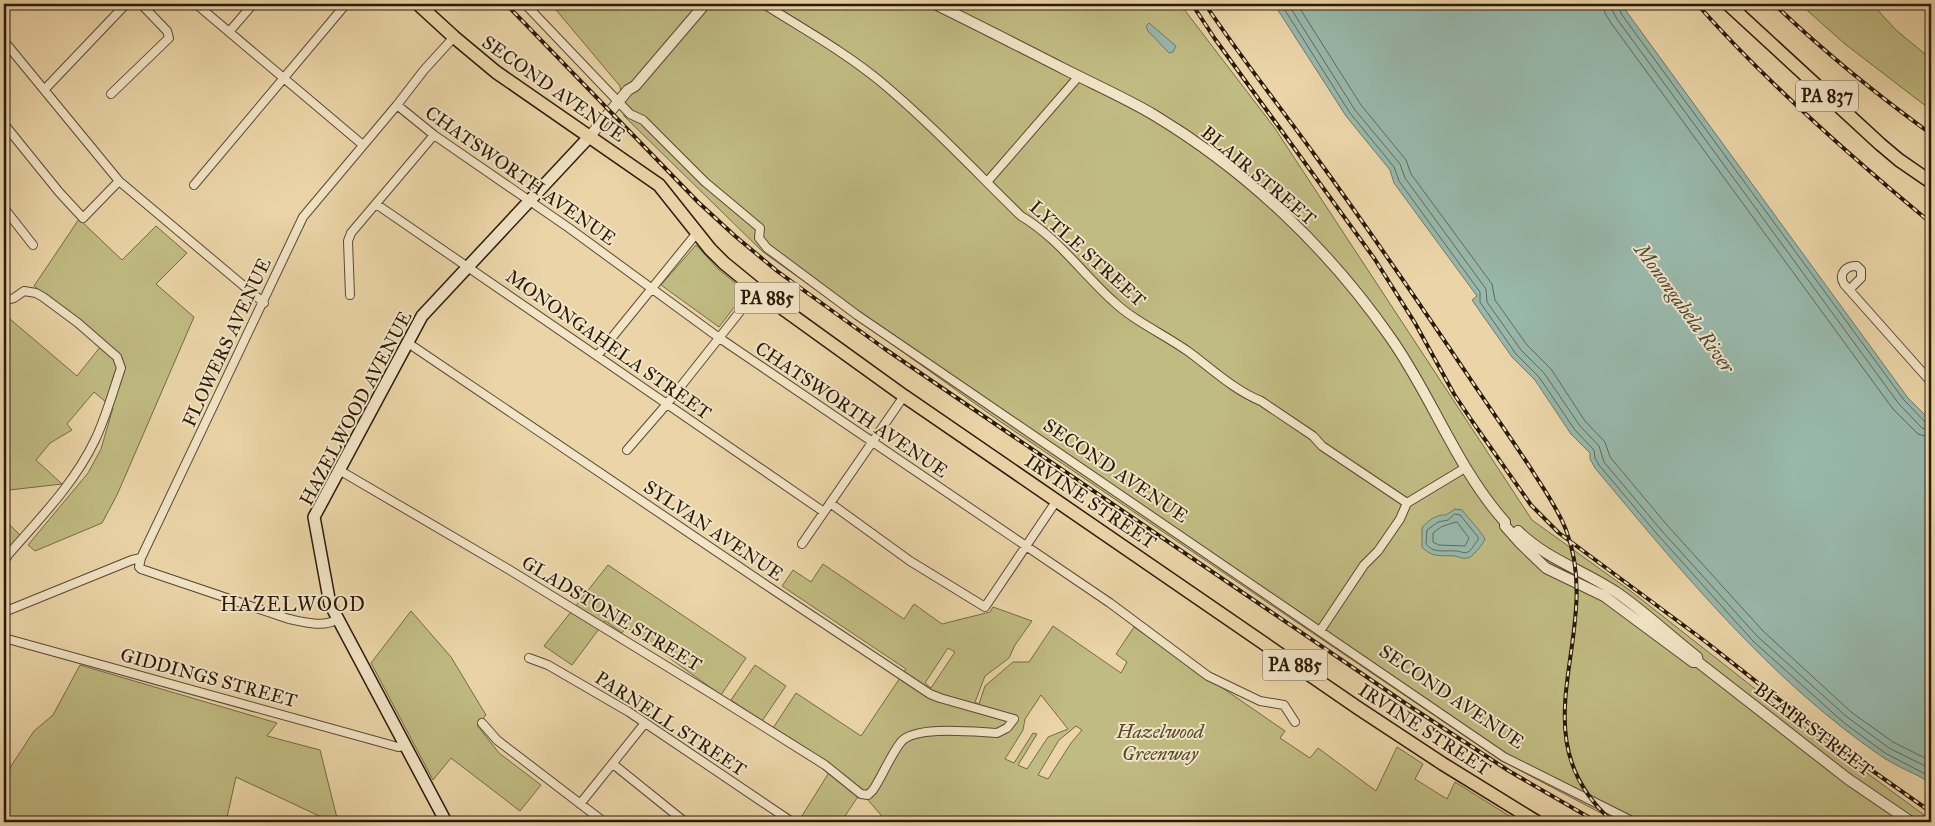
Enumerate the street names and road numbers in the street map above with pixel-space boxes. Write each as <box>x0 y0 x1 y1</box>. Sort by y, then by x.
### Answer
street label: SECOND AVENUE <box>478 30 630 147</box>
road number: PA 837 <box>1796 80 1858 112</box>
street label: CHATSWORTH AVENUE <box>421 101 621 250</box>
street label: BLAIR STREET <box>1197 121 1321 230</box>
street label: LYTLE STREET <box>1025 195 1150 311</box>
street label: FLOWERS AVENUE <box>177 254 276 430</box>
street label: MONONGAHELA STREET <box>502 265 716 424</box>
road number: PA 885 <box>734 282 800 314</box>
street label: HAZELWOOD AVENUE <box>294 307 417 509</box>
street label: CHATSWORTH AVENUE <box>751 336 953 483</box>
street label: SECOND AVENUE <box>1039 413 1193 528</box>
street label: IRVINE STREET <box>1021 449 1161 554</box>
street label: SYLVAN AVENUE <box>640 475 788 586</box>
street label: GLADSTONE STREET <box>518 551 706 676</box>
street label: SECOND AVENUE <box>1375 639 1529 754</box>
street label: GIDDINGS STREET <box>118 643 300 712</box>
road number: PA 885 <box>1262 650 1328 680</box>
street label: PARNELL STREET <box>591 666 751 781</box>
street label: BLAIR STREET <box>1750 677 1878 782</box>
street label: IRVINE STREET <box>1354 678 1495 781</box>

